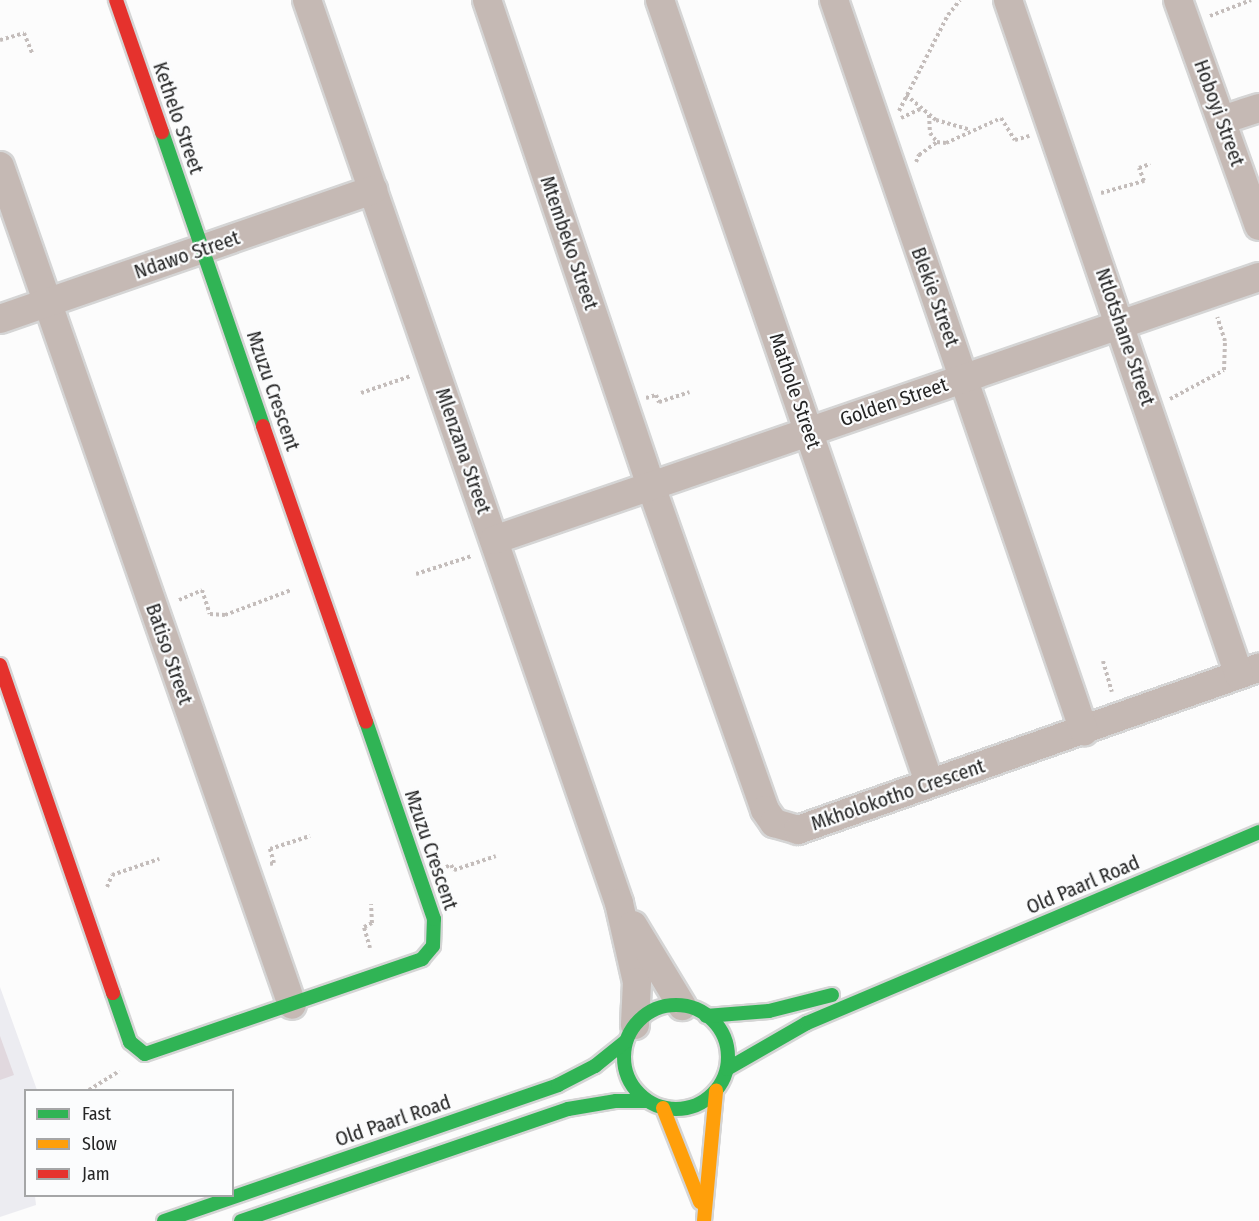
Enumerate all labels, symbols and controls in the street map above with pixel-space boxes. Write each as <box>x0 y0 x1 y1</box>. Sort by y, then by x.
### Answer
street label: Hoboyi Street <box>1189 56 1249 170</box>
street label: Kethelo Street <box>148 59 208 177</box>
street label: Mtembeko Street <box>535 173 603 313</box>
street label: Ndawo Street <box>131 226 243 284</box>
street label: Blekie Street <box>906 244 964 350</box>
street label: Ntlotshane Street <box>1090 265 1160 409</box>
street label: Mzuzu Crescent <box>241 328 305 454</box>
street label: Mathole Street <box>764 330 826 452</box>
street label: Golden Street <box>837 372 951 432</box>
street label: Mlenzana Street <box>430 385 496 517</box>
street label: Batiso Street <box>141 600 197 708</box>
street label: Mkholokotho Crescent <box>808 754 988 836</box>
street label: Mzuzu Crescent <box>399 787 463 913</box>
street label: Old Paarl Road <box>1023 850 1143 920</box>
legend <box>24 1089 234 1197</box>
street label: Old Paarl Road <box>332 1090 454 1152</box>
text: Fast <box>82 1103 111 1125</box>
text: Slow <box>82 1133 117 1155</box>
text: Jam <box>82 1163 110 1185</box>

